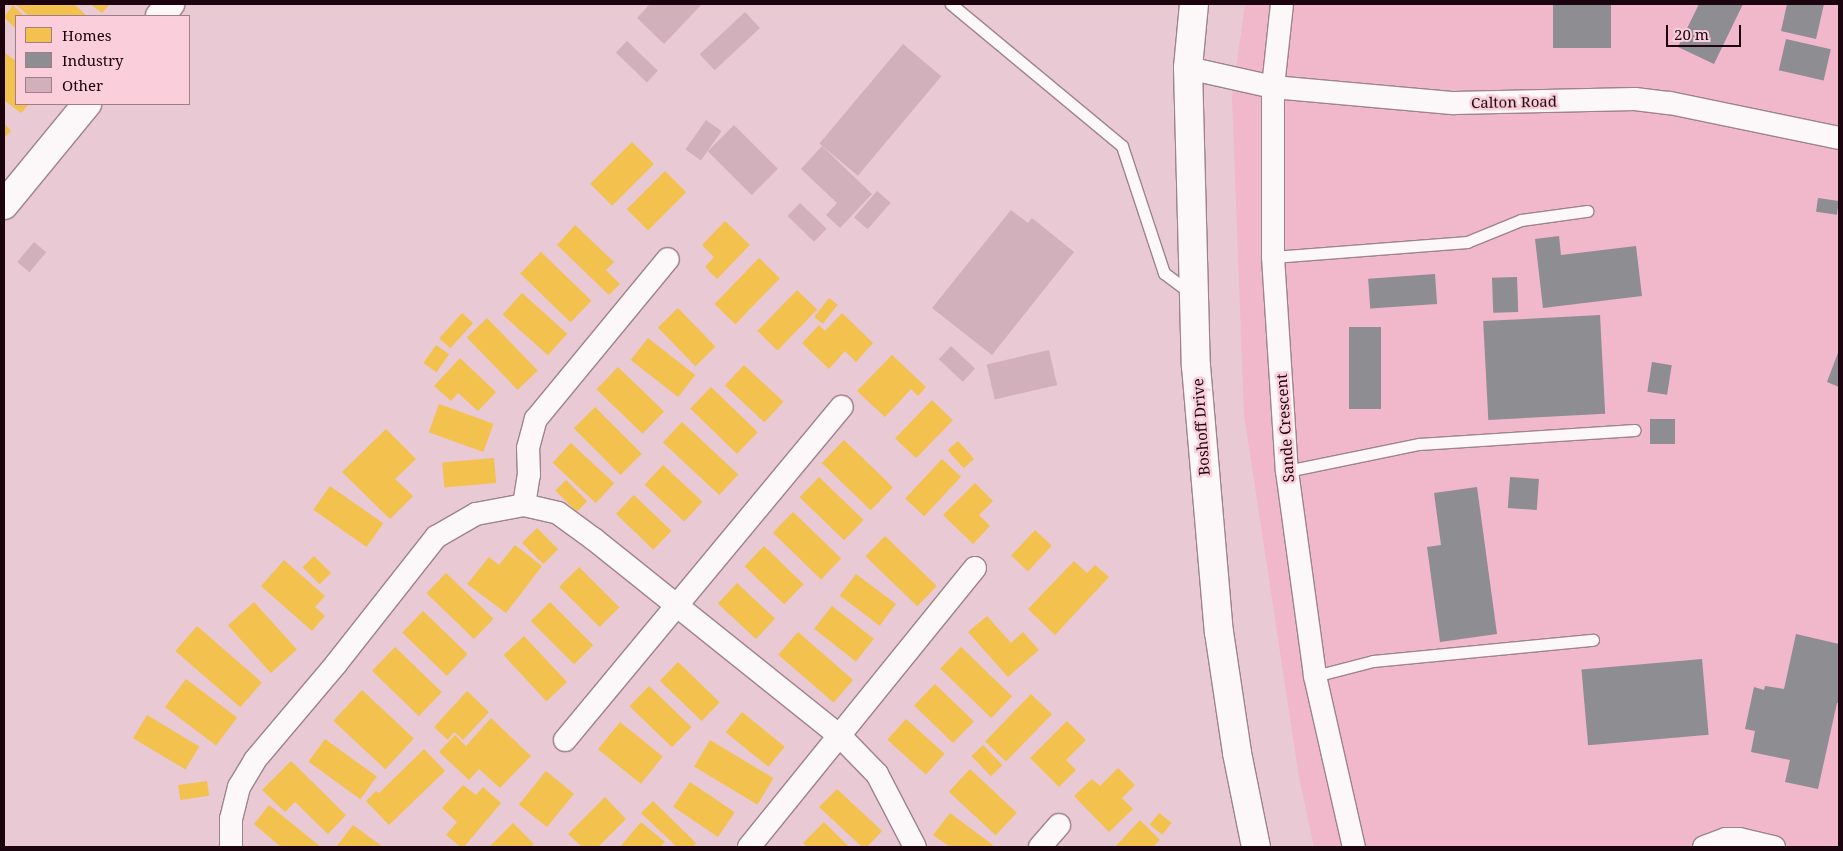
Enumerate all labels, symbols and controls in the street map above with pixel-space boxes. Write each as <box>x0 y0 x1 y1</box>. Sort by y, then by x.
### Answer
legend <box>15 15 190 105</box>
scale bar <box>1668 15 1743 47</box>
text: 20 m <box>1674 24 1709 44</box>
text: Homes <box>62 25 112 45</box>
text: Industry <box>62 50 124 70</box>
text: Other <box>62 75 103 95</box>
street label: Calton Road <box>1471 92 1557 112</box>
street label: Sande Crescent <box>1272 373 1298 483</box>
street label: Boshoff Drive <box>1189 378 1213 476</box>

